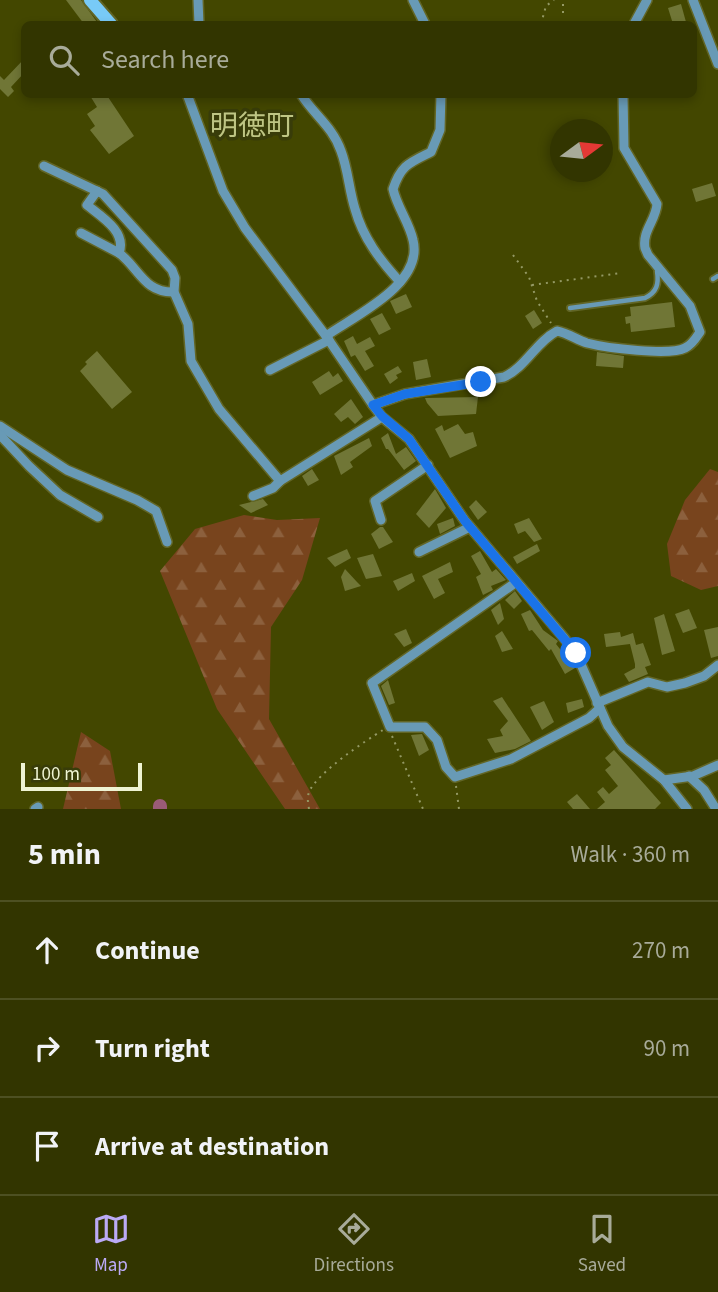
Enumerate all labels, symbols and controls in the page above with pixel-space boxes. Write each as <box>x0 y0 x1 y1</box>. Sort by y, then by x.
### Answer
search box <box>21 21 697 98</box>
icon: search <box>45 41 83 79</box>
text: Search here <box>101 41 229 78</box>
district label: 明徳町 <box>210 106 294 146</box>
north arrow <box>550 119 613 182</box>
route end <box>465 366 496 397</box>
route start <box>560 637 591 668</box>
scale bar <box>21 760 142 792</box>
text: 100 m <box>32 761 80 788</box>
text: 5 min <box>28 833 101 876</box>
text: Walk · 360 m <box>571 838 690 871</box>
icon: ahead <box>28 931 66 969</box>
text: Continue <box>95 932 200 969</box>
text: 270 m <box>632 934 690 967</box>
icon: right <box>28 1029 66 1067</box>
text: Turn right <box>95 1030 210 1067</box>
text: 90 m <box>643 1032 690 1065</box>
icon: arrive <box>28 1127 66 1165</box>
text: Arrive at destination <box>95 1128 329 1165</box>
tab: Map <box>92 1210 130 1279</box>
tab: Directions <box>314 1210 394 1279</box>
tab: Saved <box>578 1210 626 1279</box>

